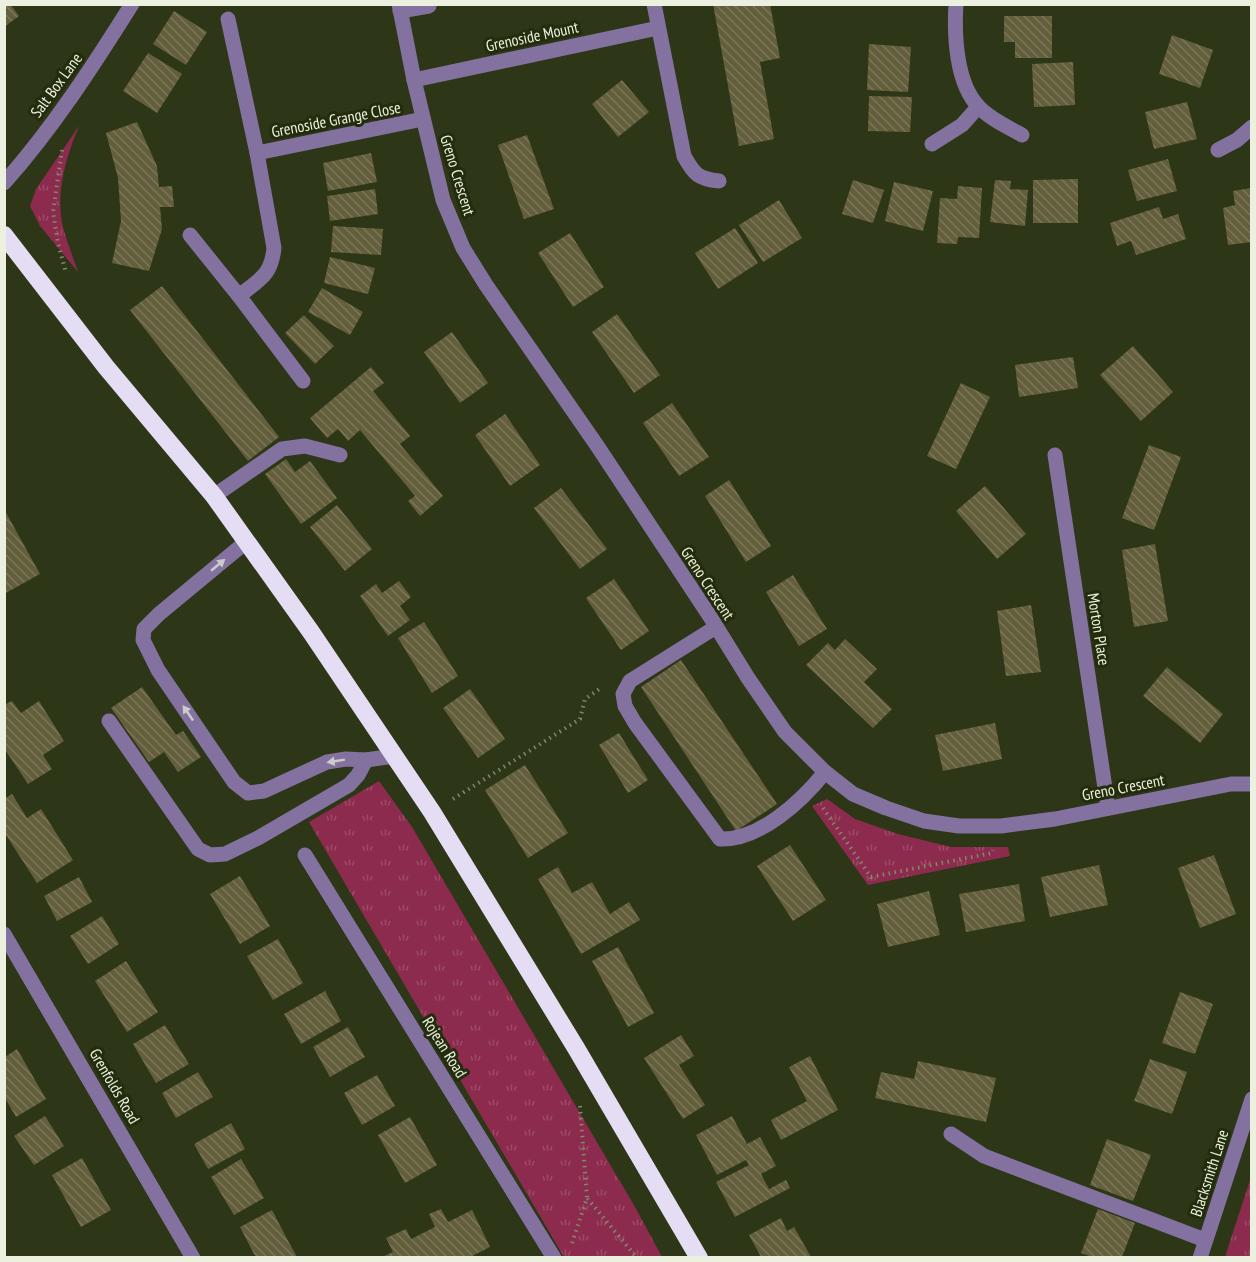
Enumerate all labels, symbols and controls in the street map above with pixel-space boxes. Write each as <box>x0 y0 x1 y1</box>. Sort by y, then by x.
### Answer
street label: Grenoside Mount <box>484 16 581 56</box>
street label: Salt Box Lane <box>26 49 86 121</box>
street label: Grenoside Grange Close <box>270 97 402 141</box>
street label: Greno Crescent <box>436 132 480 218</box>
street label: Greno Crescent <box>677 543 739 624</box>
one-way arrow <box>210 558 226 571</box>
street label: Morton Place <box>1083 591 1115 667</box>
one-way arrow <box>182 705 193 722</box>
one-way arrow <box>326 757 345 766</box>
street label: Greno Crescent <box>1080 769 1166 805</box>
street label: Rojean Road <box>418 1013 472 1081</box>
street label: Grenfolds Road <box>85 1045 145 1127</box>
street label: Blacksmith Lane <box>1186 1127 1232 1219</box>

